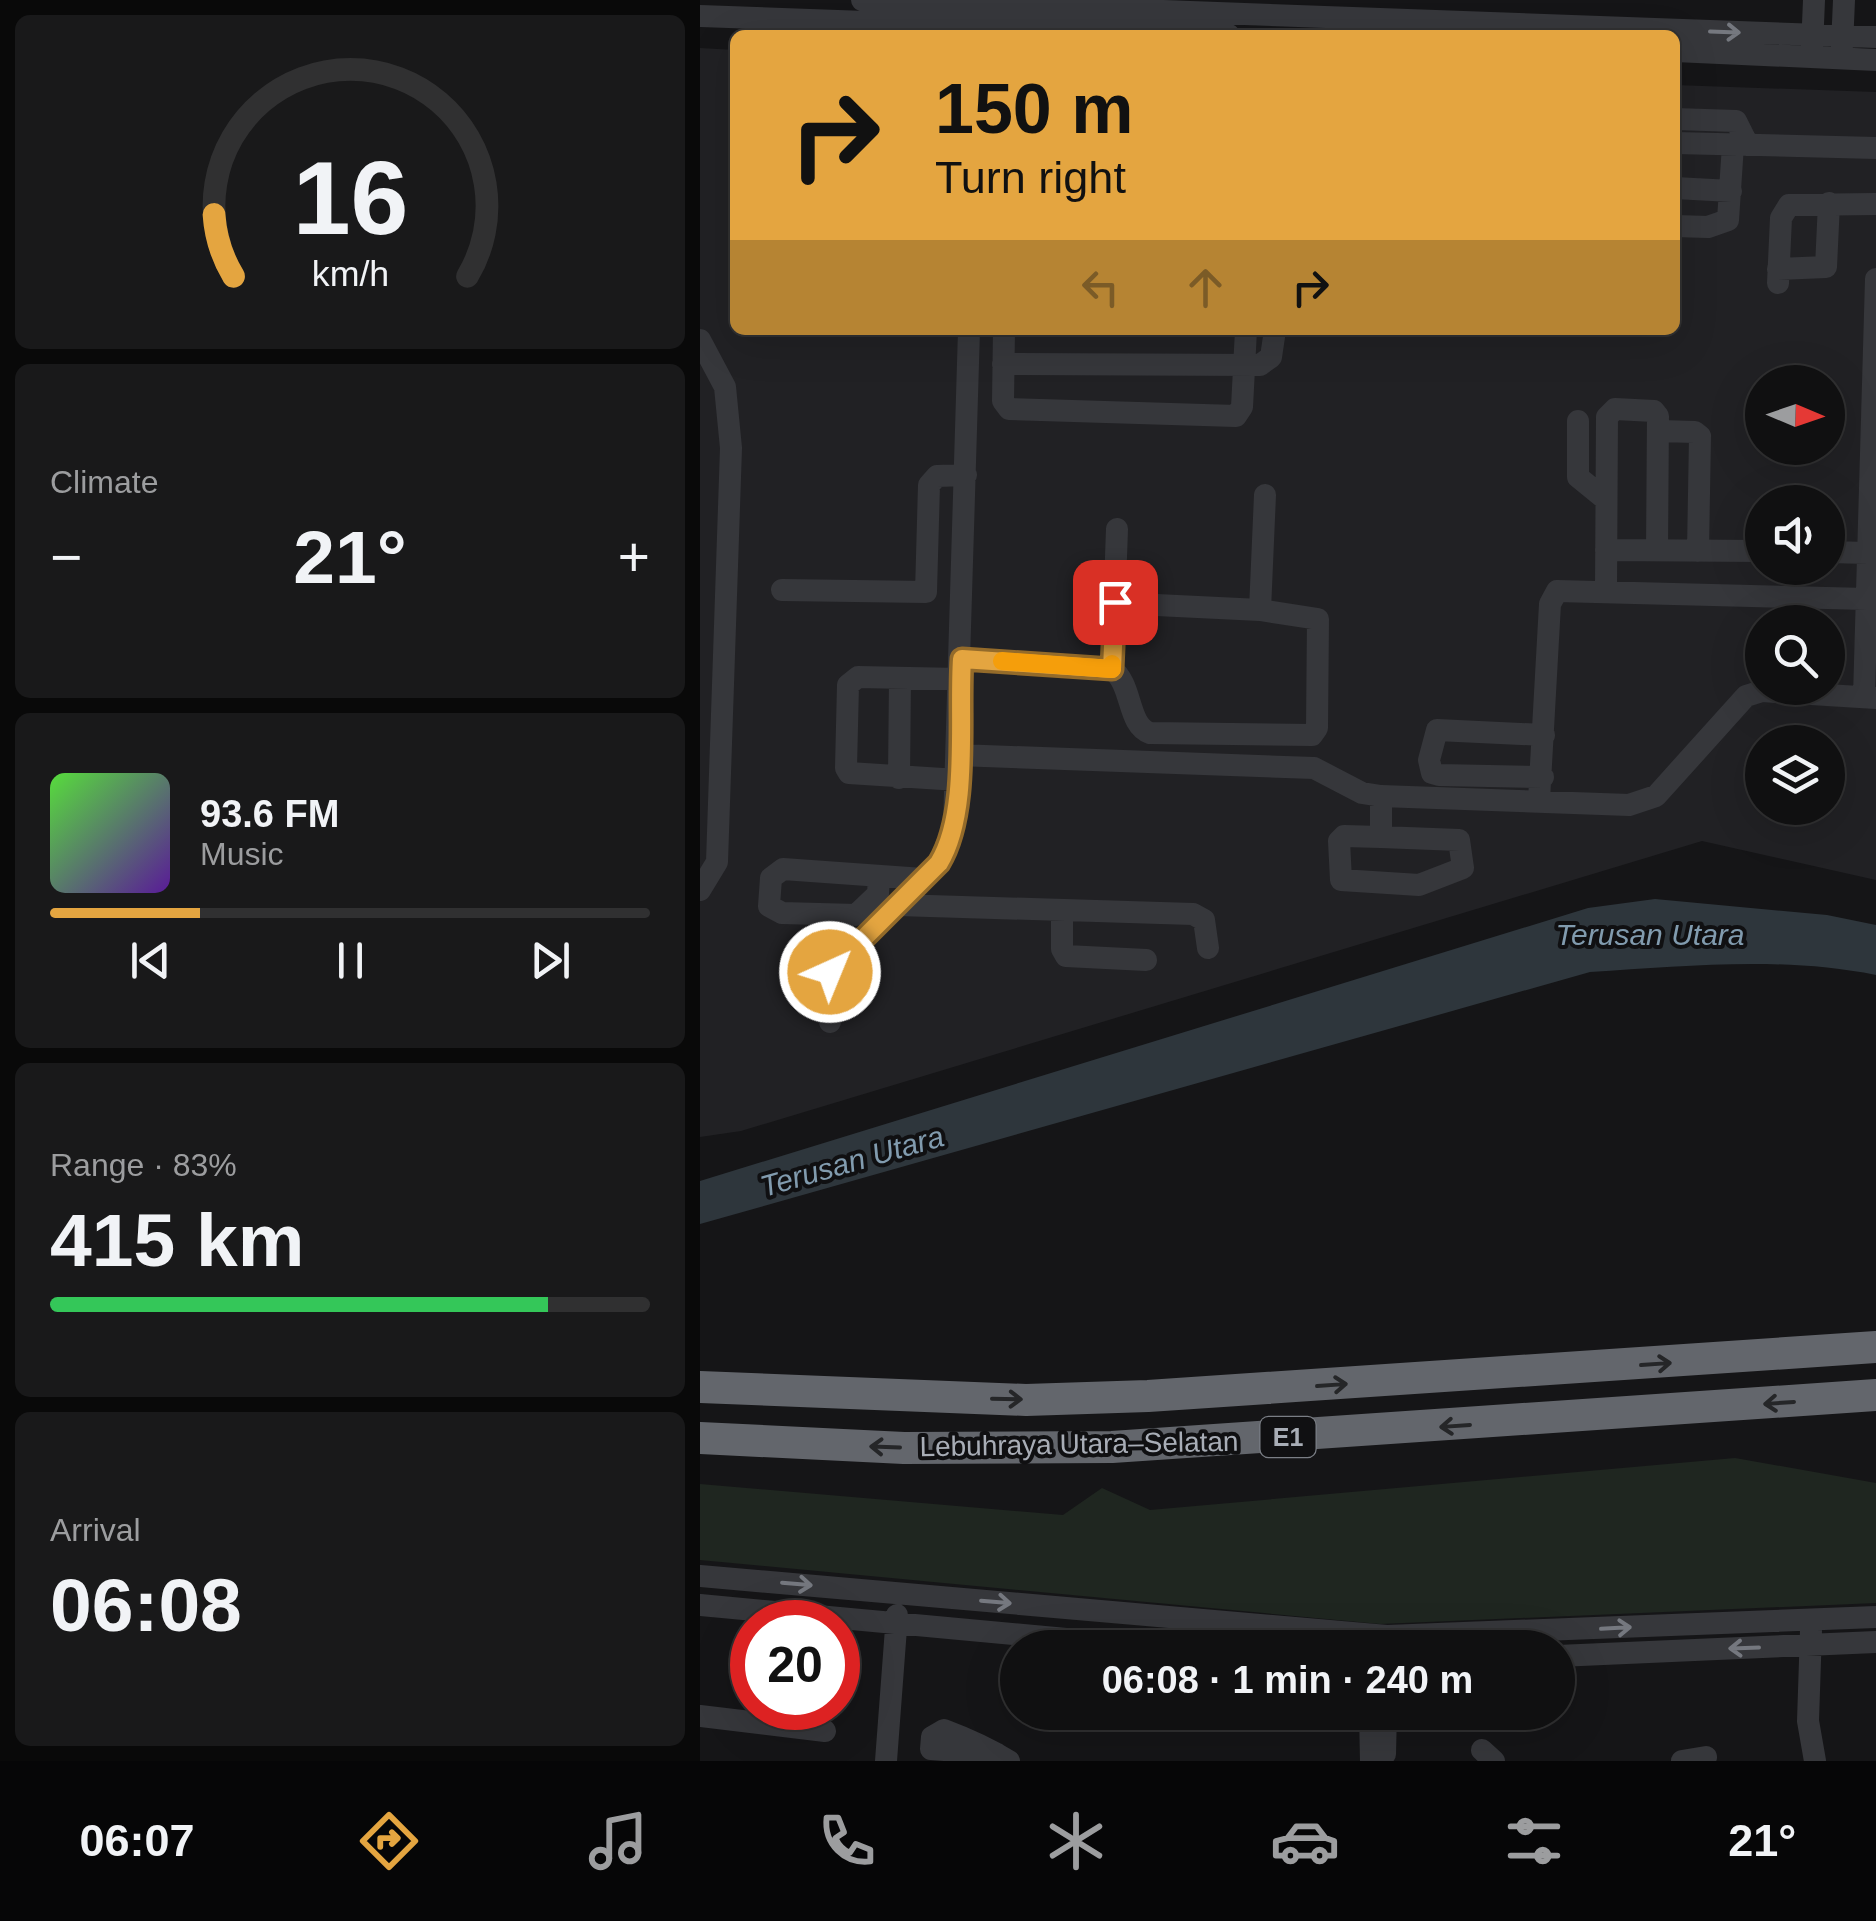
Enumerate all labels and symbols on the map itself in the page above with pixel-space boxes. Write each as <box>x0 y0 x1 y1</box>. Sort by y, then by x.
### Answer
one-way arrow <box>1708 23 1740 42</box>
north arrow <box>1745 365 1845 465</box>
pin <box>1073 560 1158 645</box>
water label: Terusan Utara <box>1556 918 1745 951</box>
position arrow <box>778 920 882 1024</box>
water label: Terusan Utara <box>757 1119 947 1203</box>
one-way arrow <box>1640 1354 1672 1373</box>
one-way arrow <box>1315 1375 1347 1394</box>
one-way arrow <box>991 1390 1023 1409</box>
one-way arrow <box>1763 1394 1795 1413</box>
road number: E1 <box>1260 1417 1316 1457</box>
one-way arrow <box>1439 1417 1471 1436</box>
street label: Lebuhraya Utara–Selatan <box>919 1426 1239 1462</box>
one-way arrow <box>870 1438 902 1457</box>
one-way arrow <box>781 1575 813 1594</box>
one-way arrow <box>979 1593 1011 1612</box>
speed limit sign: 20 <box>730 1600 860 1730</box>
one-way arrow <box>1600 1618 1632 1637</box>
one-way arrow <box>1728 1639 1760 1658</box>

